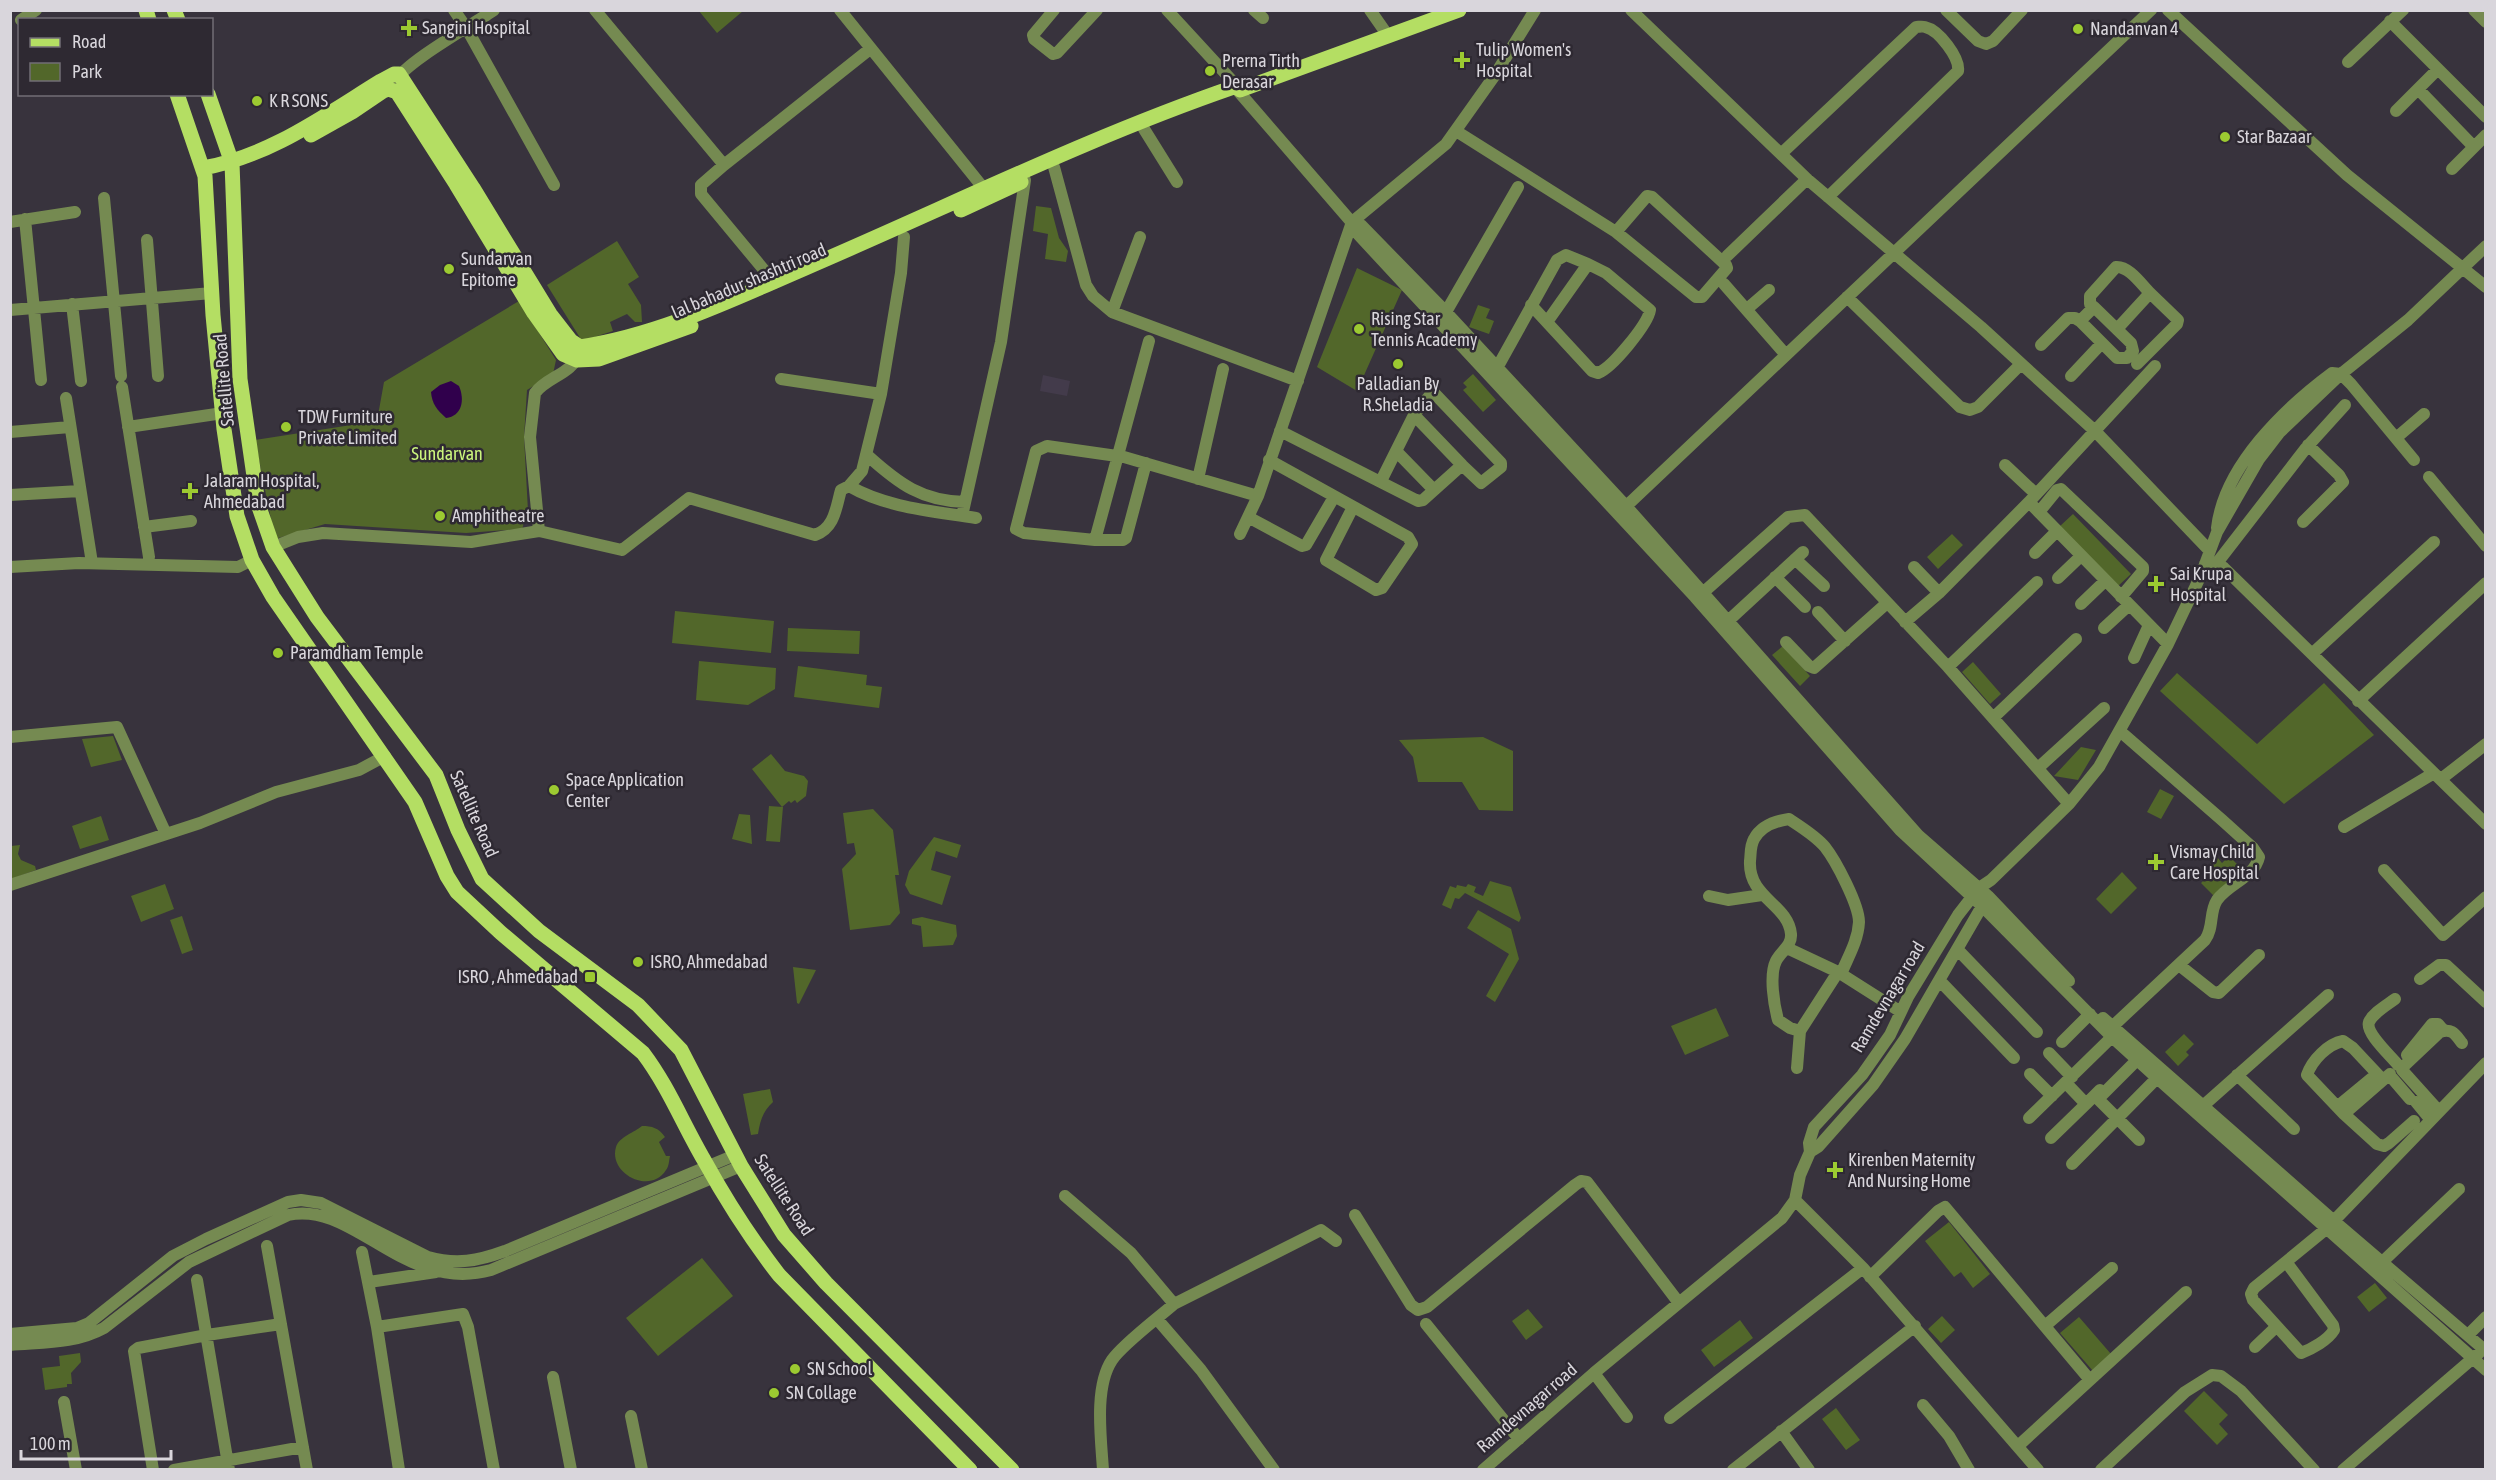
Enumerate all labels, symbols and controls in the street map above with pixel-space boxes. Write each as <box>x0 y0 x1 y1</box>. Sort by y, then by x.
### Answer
place label: Sangini Hospital <box>422 17 530 38</box>
legend <box>18 18 213 96</box>
place label: Nandanvan 4 <box>2090 18 2179 39</box>
marker: Sangini Hospital <box>400 19 418 37</box>
marker: Nandanvan 4 <box>2071 22 2085 36</box>
text: Road <box>72 31 106 52</box>
place label: Tulip Women's Hospital <box>1476 39 1571 81</box>
place label: Prerna Tirth Derasar <box>1222 50 1300 92</box>
marker: Tulip Women's Hospital <box>1453 51 1471 69</box>
text: Park <box>72 61 102 82</box>
marker: Prerna Tirth Derasar <box>1203 64 1217 78</box>
place label: K R SONS <box>269 90 328 111</box>
marker: K R SONS <box>250 94 264 108</box>
place label: Star Bazaar <box>2237 126 2312 147</box>
marker: Star Bazaar <box>2218 130 2232 144</box>
street label: lal bahadur shashtri road <box>668 239 829 323</box>
place label: Sundarvan Epitome <box>461 248 533 290</box>
marker: Sundarvan Epitome <box>442 262 456 276</box>
place label: Rising Star Tennis Academy <box>1371 308 1477 350</box>
marker: Rising Star Tennis Academy <box>1352 322 1366 336</box>
street label: Satellite Road <box>209 333 238 427</box>
marker: Palladian By R.Sheladia <box>1391 357 1405 371</box>
place label: Palladian By R.Sheladia <box>1357 373 1439 415</box>
place label: TDW Furniture Private Limited <box>298 406 397 448</box>
marker: TDW Furniture Private Limited <box>279 420 293 434</box>
park label: Sundarvan <box>411 443 483 464</box>
place label: Jalaram Hospital, Ahmedabad <box>204 470 320 512</box>
marker: Jalaram Hospital, Ahmedabad <box>181 482 199 500</box>
place label: Amphitheatre <box>452 505 544 526</box>
marker: Amphitheatre <box>433 509 447 523</box>
place label: Sai Krupa Hospital <box>2170 563 2232 605</box>
marker: Sai Krupa Hospital <box>2147 575 2165 593</box>
place label: Paramdham Temple <box>290 642 423 663</box>
marker: Paramdham Temple <box>271 646 285 660</box>
street label: Satellite Road <box>446 767 503 860</box>
place label: Space Application Center <box>566 769 684 811</box>
marker: Space Application Center <box>547 783 561 797</box>
place label: Vismay Child Care Hospital <box>2170 841 2259 883</box>
marker: Vismay Child Care Hospital <box>2147 853 2165 871</box>
street label: Ramdevnagar road <box>1846 938 1929 1056</box>
place label: ISRO, Ahmedabad <box>650 951 768 972</box>
marker: ISRO, Ahmedabad <box>631 955 645 969</box>
place label: ISRO , Ahmedabad <box>457 966 578 987</box>
marker: ISRO , Ahmedabad <box>583 970 597 984</box>
place label: Kirenben Maternity And Nursing Home <box>1848 1149 1975 1191</box>
street label: Satellite Road <box>750 1150 818 1239</box>
marker: Kirenben Maternity And Nursing Home <box>1826 1161 1844 1179</box>
place label: SN School <box>807 1358 873 1379</box>
street label: Ramdevnagar road <box>1472 1359 1581 1457</box>
marker: SN School <box>788 1362 802 1376</box>
place label: SN Collage <box>786 1382 857 1403</box>
marker: SN Collage <box>767 1386 781 1400</box>
scale bar <box>21 1423 171 1461</box>
text: 100 m <box>30 1433 71 1454</box>

